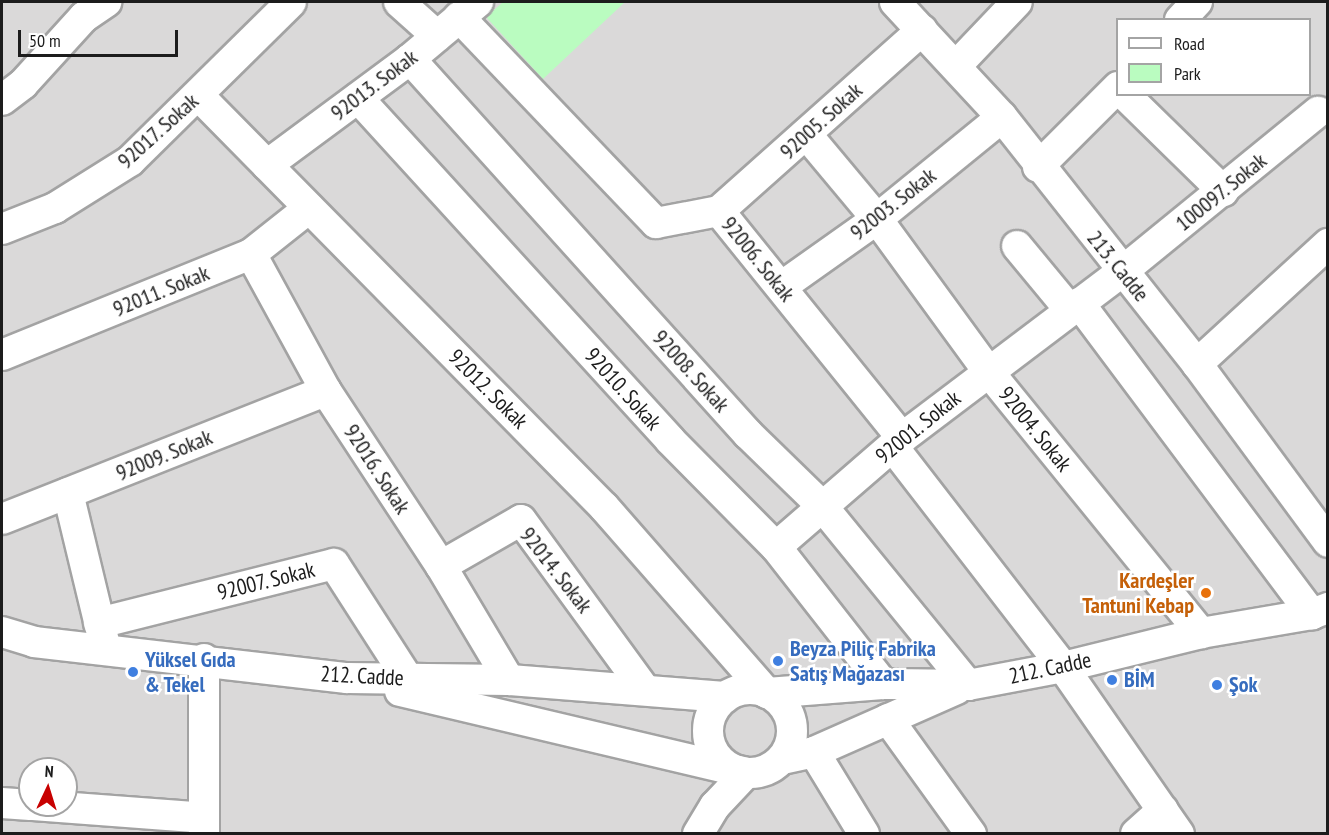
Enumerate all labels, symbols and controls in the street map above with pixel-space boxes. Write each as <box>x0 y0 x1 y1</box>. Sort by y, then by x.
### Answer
scale bar <box>21 18 182 56</box>
legend <box>1116 18 1311 96</box>
text: 50 m <box>29 29 61 52</box>
text: Road <box>1174 32 1205 55</box>
street label: 92013. Sokak <box>325 44 423 126</box>
text: Park <box>1174 62 1201 85</box>
street label: 92005. Sokak <box>774 77 868 165</box>
street label: 92017. Sokak <box>112 87 204 175</box>
street label: 100097. Sokak <box>1170 147 1272 237</box>
street label: 92003. Sokak <box>844 162 942 246</box>
street label: 92006. Sokak <box>715 211 801 307</box>
street label: 213. Cadde <box>1081 225 1155 307</box>
street label: 92011. Sokak <box>108 259 214 323</box>
street label: 92008. Sokak <box>647 324 735 418</box>
street label: 92010. Sokak <box>579 342 667 436</box>
street label: 92012. Sokak <box>442 343 534 435</box>
street label: 92004. Sokak <box>992 381 1078 477</box>
street label: 92001. Sokak <box>870 384 966 470</box>
street label: 92016. Sokak <box>338 419 416 519</box>
street label: 92009. Sokak <box>111 423 217 487</box>
street label: 92014. Sokak <box>514 521 598 619</box>
street label: 92007. Sokak <box>214 556 318 606</box>
place label: Kardeşler Tantuni Kebap <box>1082 567 1194 618</box>
marker: Kardeşler Tantuni Kebap <box>1199 586 1213 600</box>
place label: Beyza Piliç Fabrika Satış Mağazası <box>790 635 936 686</box>
place label: Yüksel Gıda & Tekel <box>145 646 236 698</box>
street label: 212. Cadde <box>1006 646 1094 690</box>
marker: Beyza Piliç Fabrika Satış Mağazası <box>771 654 785 668</box>
street label: 212. Cadde <box>319 661 405 691</box>
marker: Yüksel Gıda & Tekel <box>126 665 140 679</box>
place label: BİM <box>1124 667 1155 693</box>
place label: Şok <box>1229 672 1258 698</box>
marker: BİM <box>1105 673 1119 687</box>
marker: Şok <box>1210 678 1224 692</box>
north arrow <box>18 757 78 817</box>
text: N <box>44 761 54 781</box>

